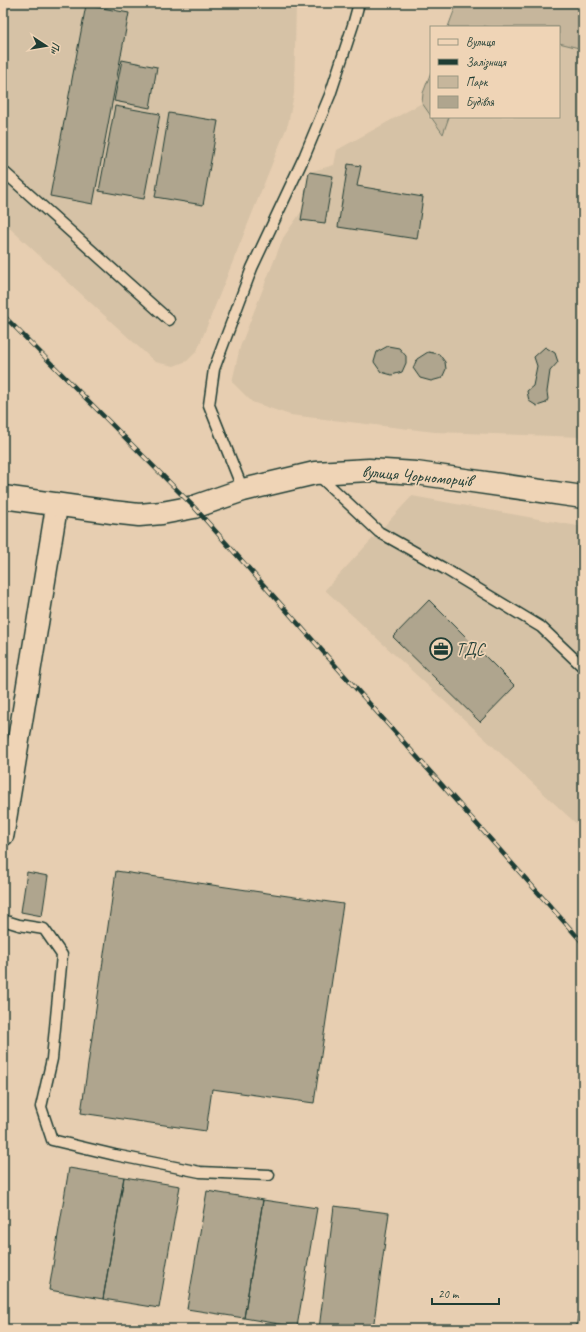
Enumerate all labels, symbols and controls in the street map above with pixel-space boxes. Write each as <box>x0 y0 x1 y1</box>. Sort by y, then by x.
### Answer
north arrow <box>26 26 66 66</box>
legend <box>430 26 560 118</box>
text: Вулиця <box>466 34 495 50</box>
text: Пн <box>48 41 64 56</box>
text: Залізниця <box>466 54 507 70</box>
text: Парк <box>466 74 489 90</box>
text: Будівля <box>466 94 495 110</box>
street label: вулиця Чорноморців <box>361 461 477 492</box>
office icon: ТДС <box>428 636 454 662</box>
place label: ТДС <box>456 639 486 660</box>
scale bar <box>432 1280 499 1306</box>
text: 20 m <box>438 1286 460 1302</box>

